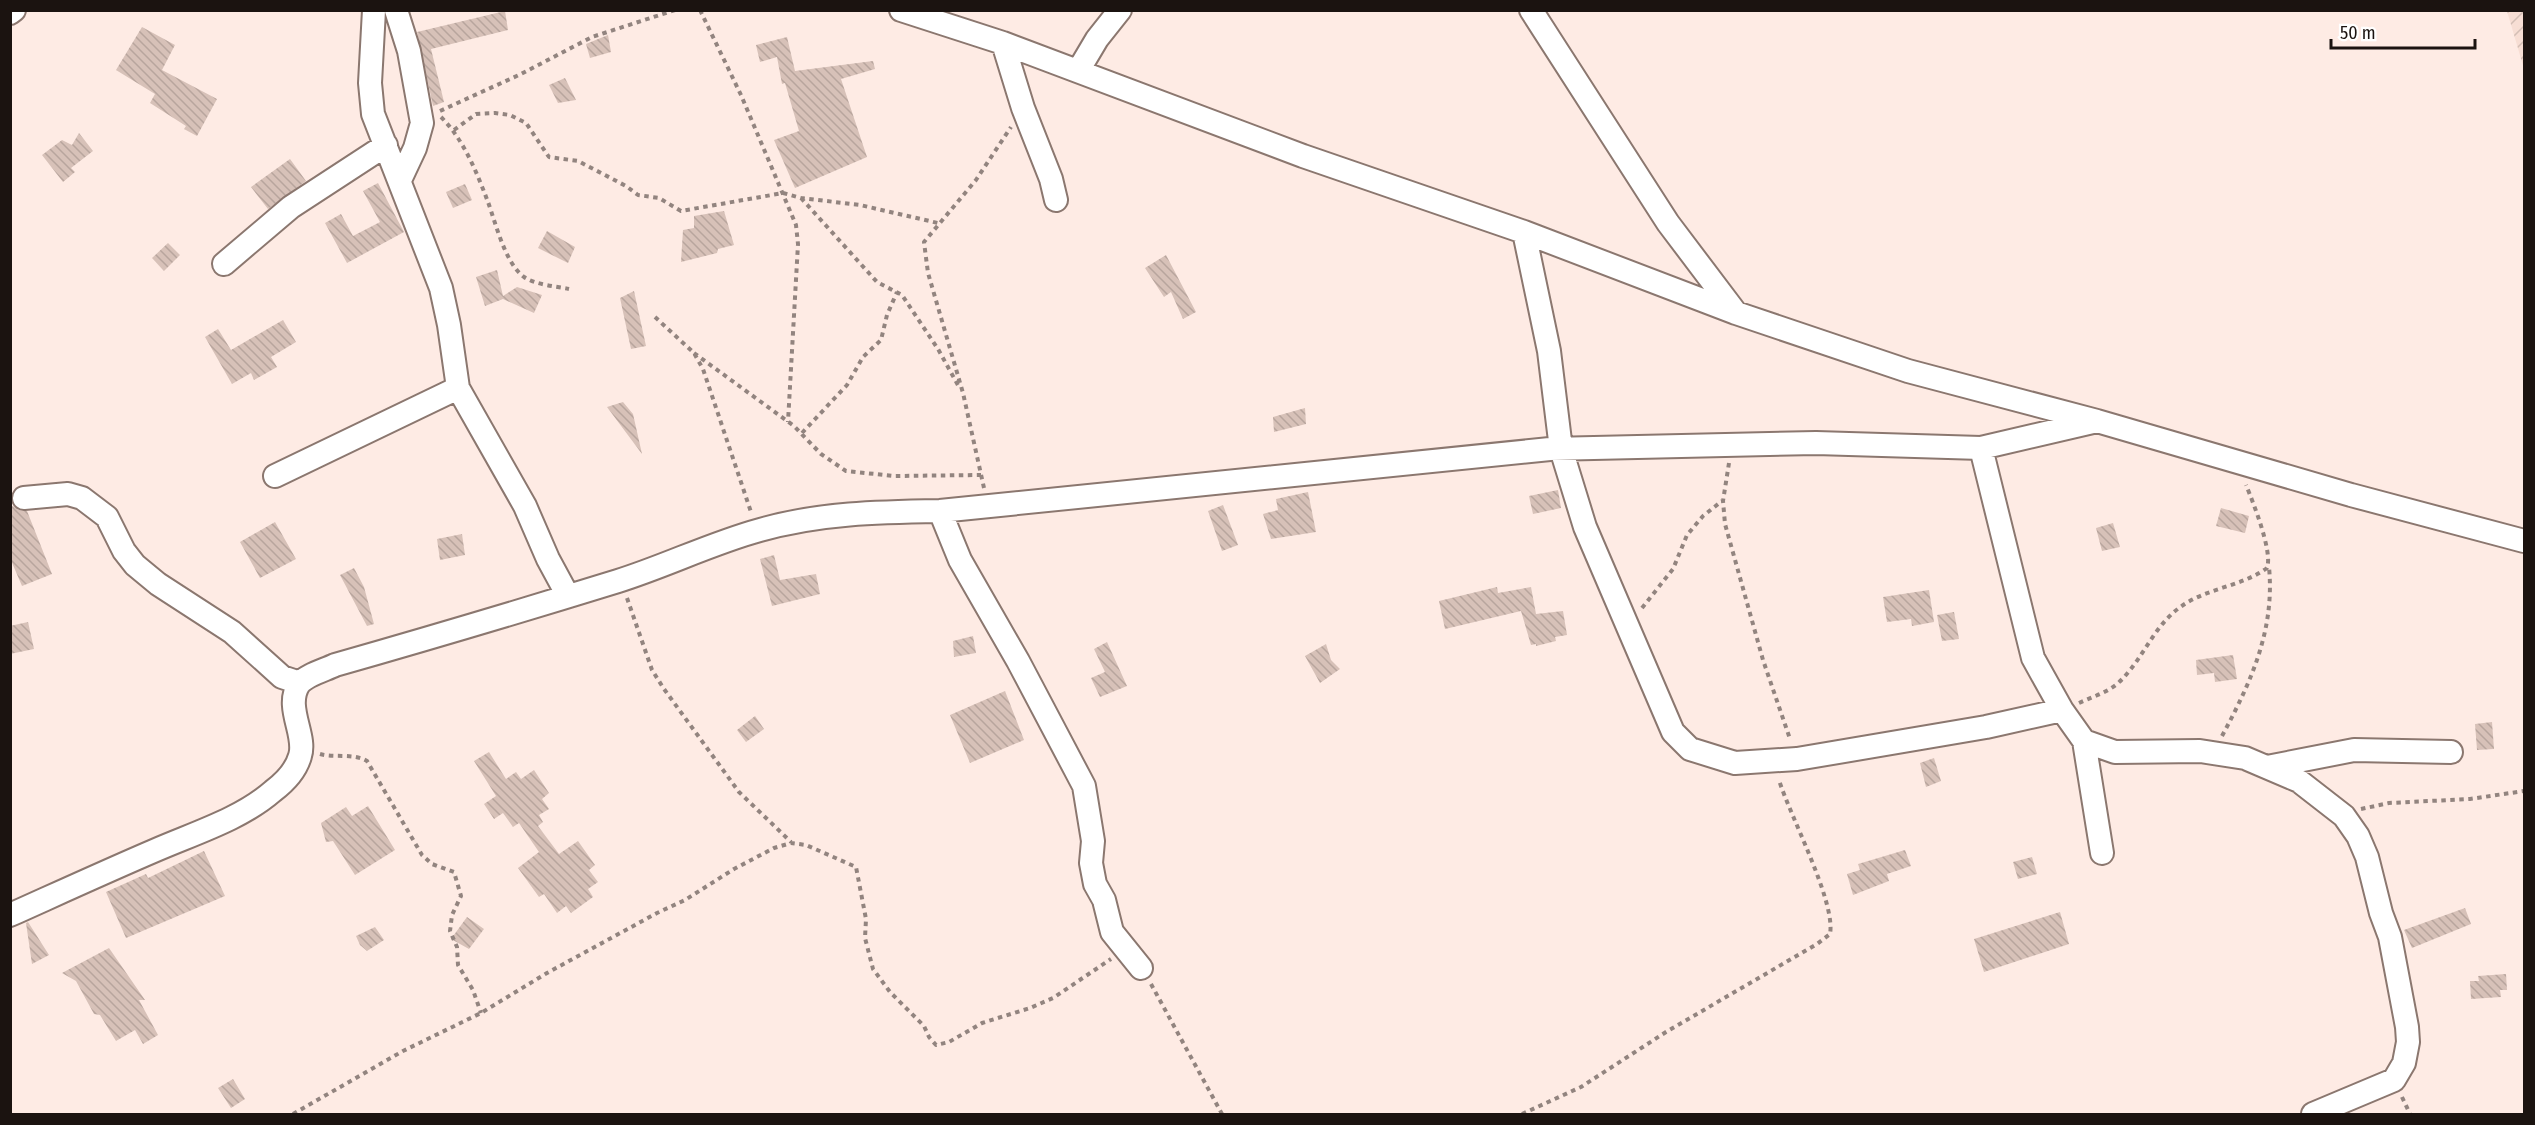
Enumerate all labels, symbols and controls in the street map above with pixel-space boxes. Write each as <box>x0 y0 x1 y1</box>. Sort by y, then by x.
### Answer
scale bar <box>2331 12 2475 50</box>
text: 50 m <box>2340 22 2376 44</box>

